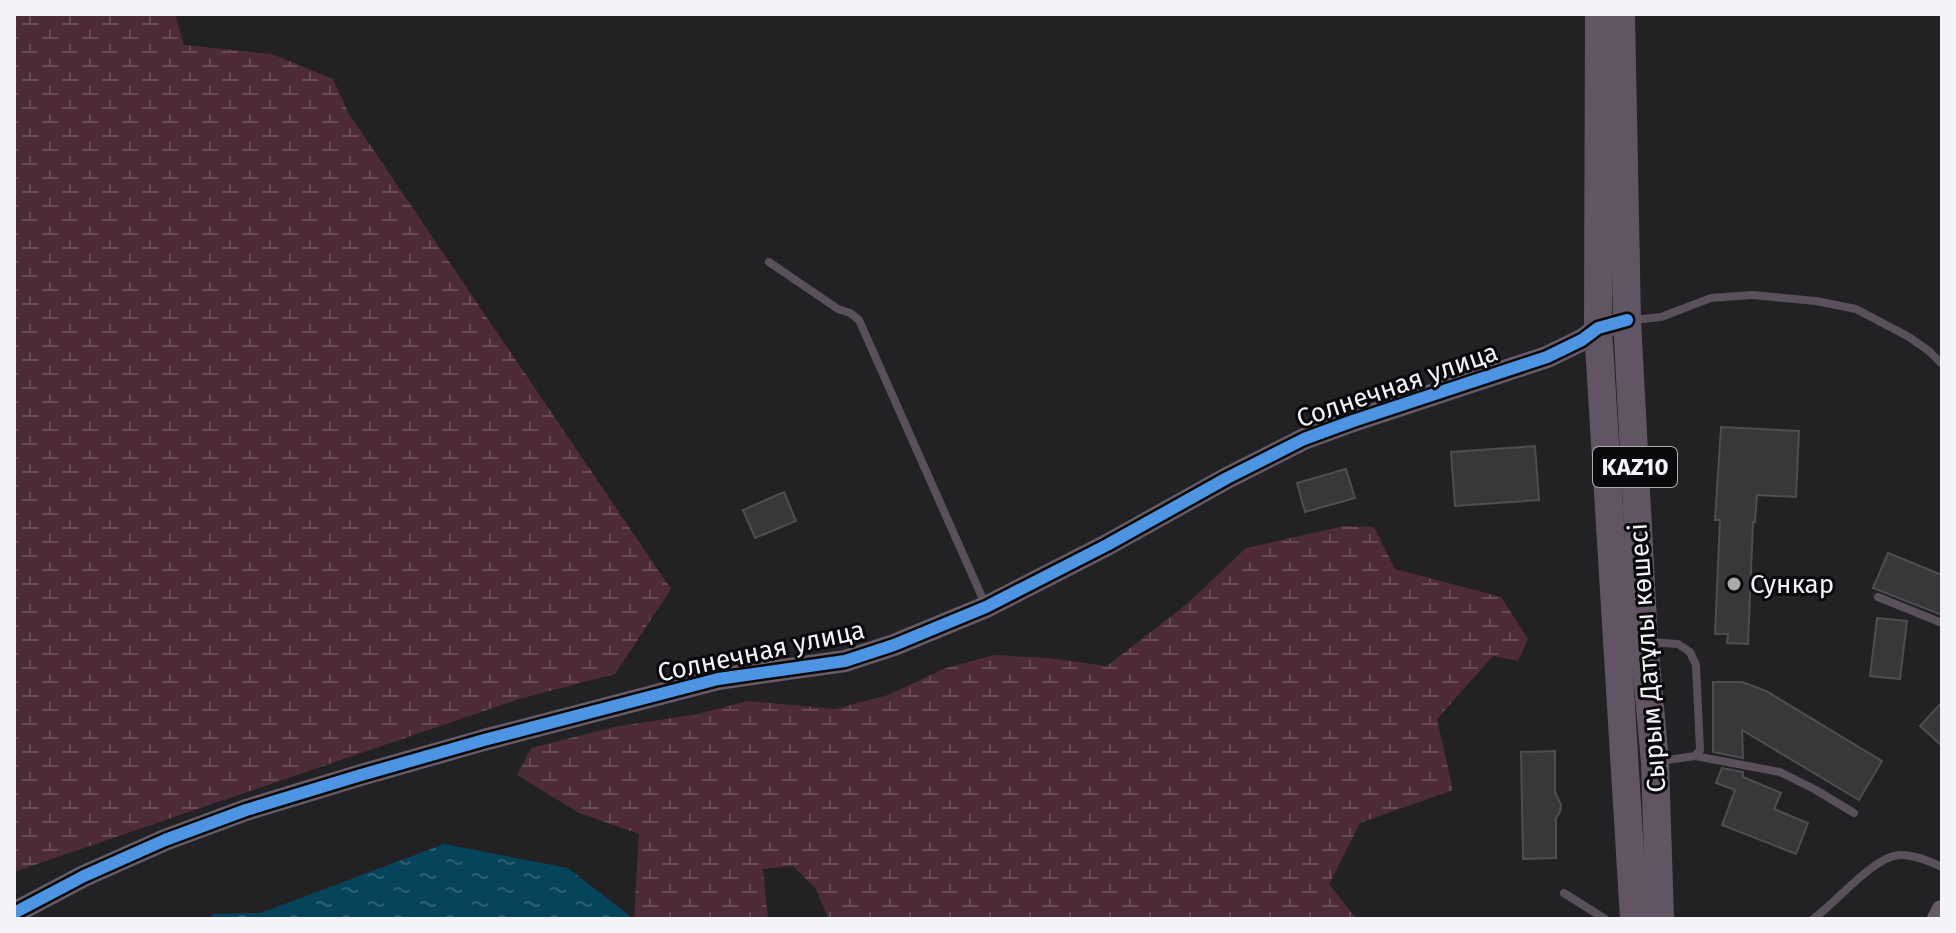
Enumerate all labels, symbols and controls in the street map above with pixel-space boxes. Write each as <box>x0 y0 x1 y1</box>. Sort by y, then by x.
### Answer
street label: Солнечная улица <box>1292 336 1502 434</box>
road number: KAZ10 <box>1593 447 1677 487</box>
street label: Сырым Датұлы көшесі <box>1623 522 1672 794</box>
place label: Сункар <box>1750 569 1834 600</box>
marker: Сункар <box>1725 575 1743 593</box>
street label: Солнечная улица <box>655 614 868 689</box>

